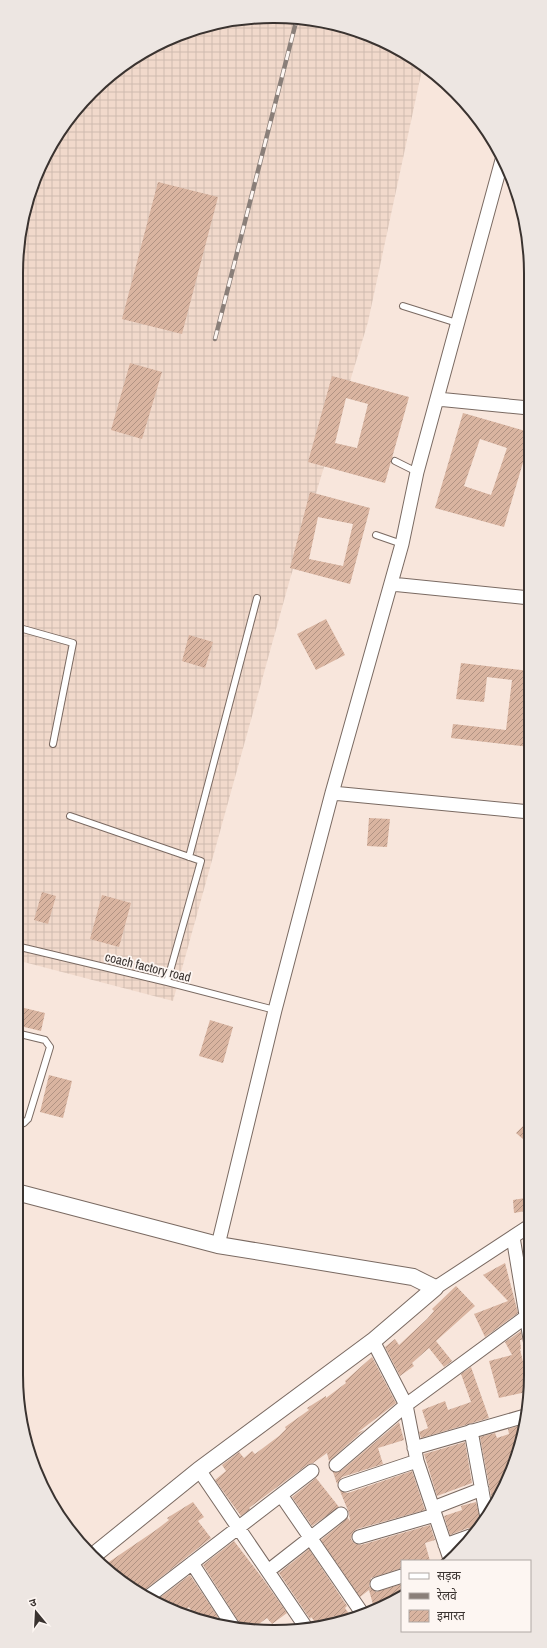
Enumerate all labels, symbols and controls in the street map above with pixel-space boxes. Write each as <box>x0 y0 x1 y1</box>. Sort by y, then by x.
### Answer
street label: coach factory road <box>103 948 193 986</box>
legend <box>401 1560 531 1632</box>
text: सड़क <box>437 1568 462 1584</box>
text: रेलवे <box>437 1588 457 1604</box>
north arrow <box>16 1592 56 1632</box>
text: उ <box>28 1595 39 1610</box>
text: इमारत <box>437 1608 466 1624</box>

